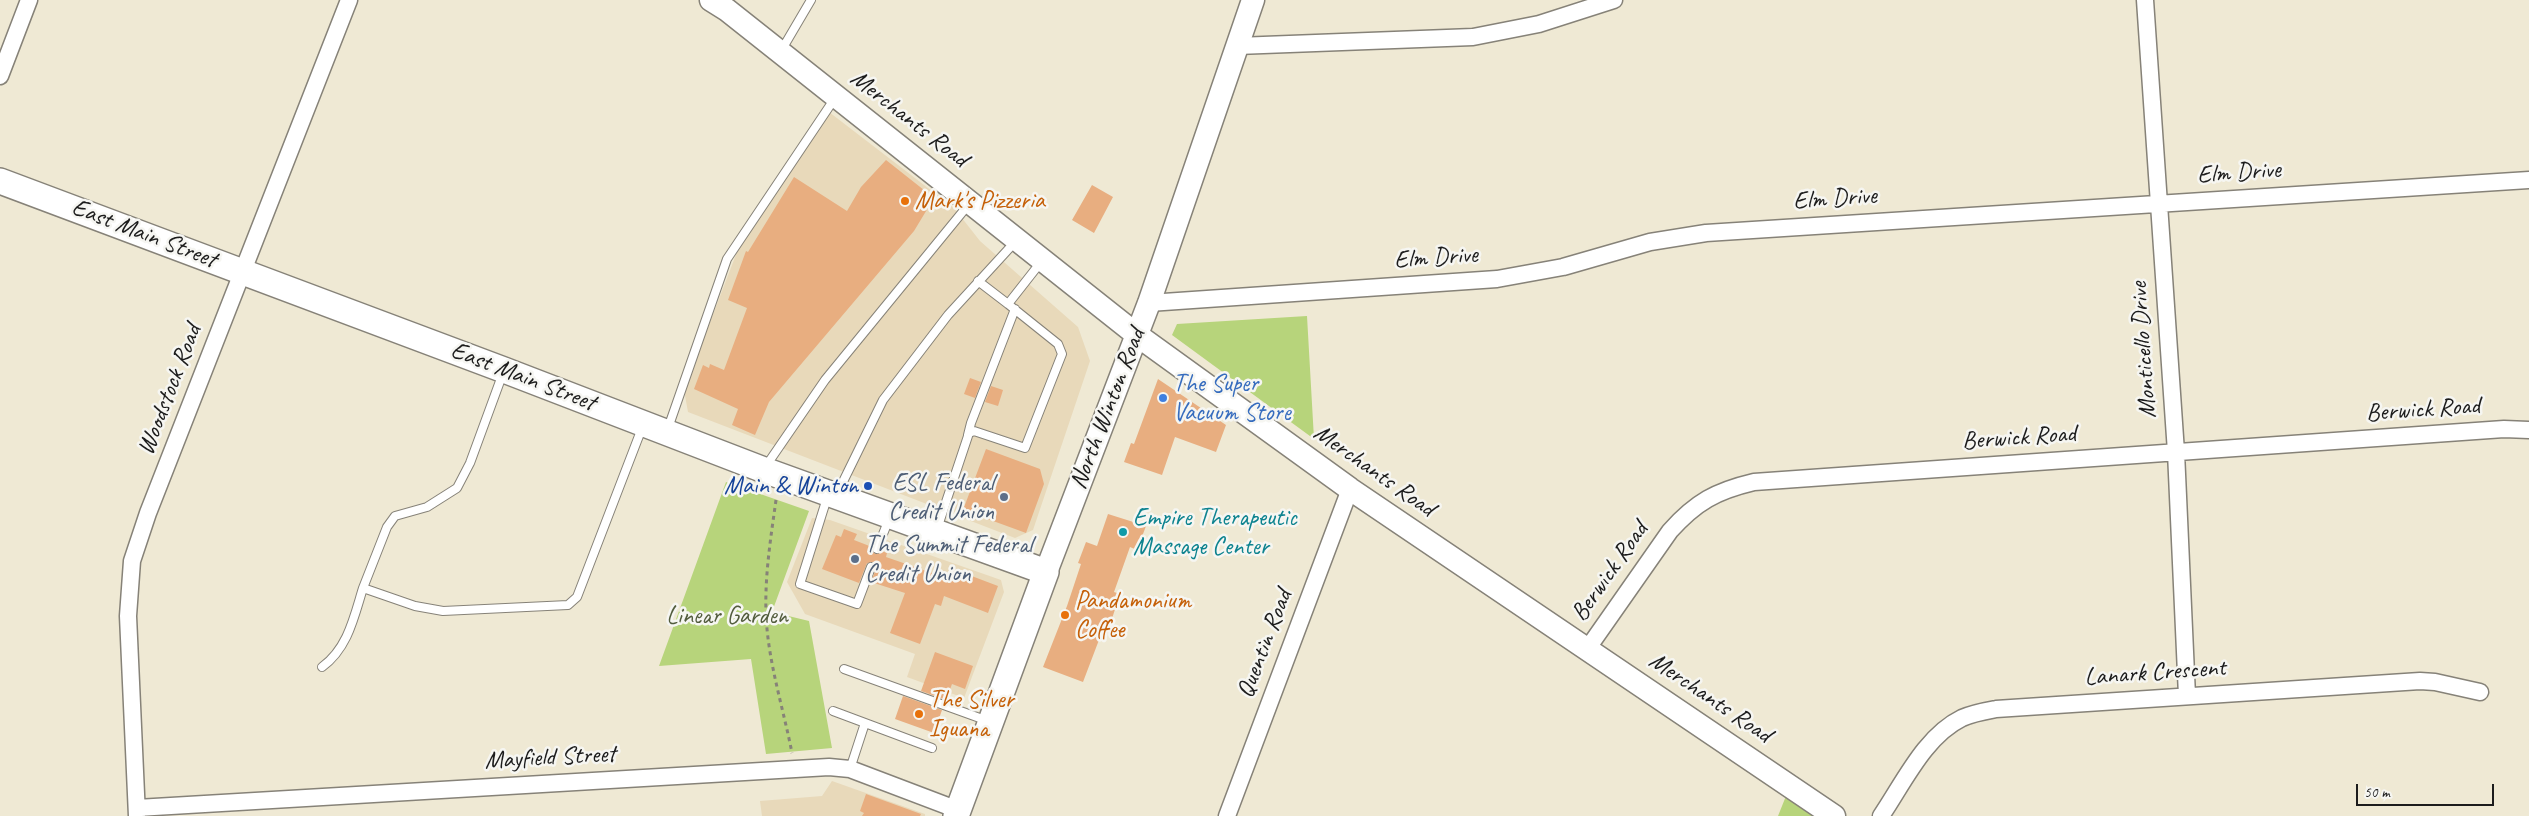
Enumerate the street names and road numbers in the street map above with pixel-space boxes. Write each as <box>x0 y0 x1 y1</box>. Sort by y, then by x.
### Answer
street label: Merchants Road <box>844 64 974 174</box>
street label: Elm Drive <box>2196 155 2282 191</box>
street label: Elm Drive <box>1792 181 1878 217</box>
street label: East Main Street <box>68 193 220 275</box>
street label: Elm Drive <box>1393 240 1479 276</box>
street label: Monticello Drive <box>2124 281 2164 419</box>
street label: Woodstock Road <box>131 321 209 459</box>
street label: North Winton Road <box>1064 325 1152 493</box>
street label: East Main Street <box>447 336 599 418</box>
street label: Berwick Road <box>2365 391 2481 429</box>
street label: Merchants Road <box>1308 418 1440 524</box>
street label: Berwick Road <box>1961 419 2077 457</box>
street label: Berwick Road <box>1565 517 1655 627</box>
street label: Quentin Road <box>1231 586 1299 702</box>
street label: Merchants Road <box>1643 646 1777 750</box>
street label: Lanark Crescent <box>2083 653 2227 693</box>
street label: Mayfield Street <box>484 740 616 776</box>

